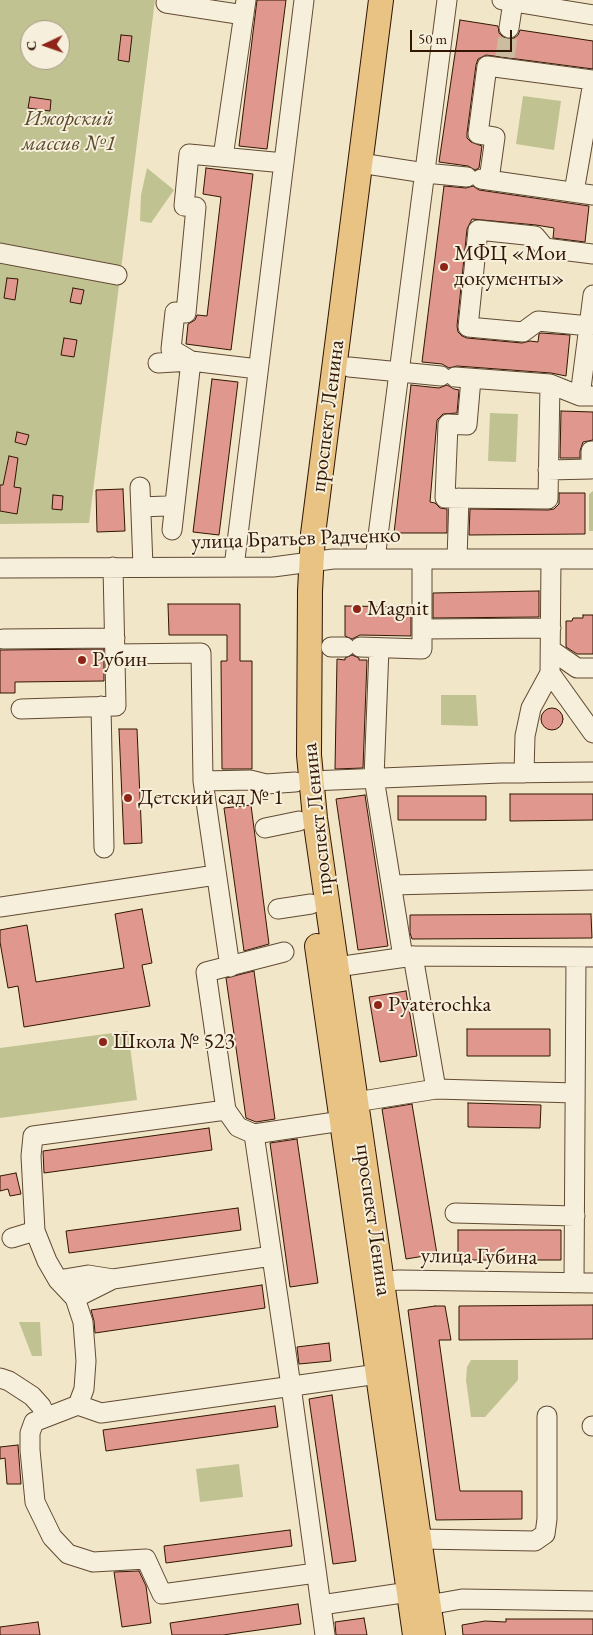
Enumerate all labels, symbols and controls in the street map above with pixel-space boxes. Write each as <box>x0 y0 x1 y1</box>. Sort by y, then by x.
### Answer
north arrow <box>20 20 70 70</box>
scale bar <box>413 20 516 52</box>
text: 50 m <box>418 29 447 48</box>
text: С <box>22 40 40 51</box>
park label: Ижорский массив №1 <box>22 106 116 158</box>
place label: МФЦ «Мои документы» <box>454 241 567 292</box>
marker: МФЦ «Мои документы» <box>438 261 450 273</box>
street label: проспект Ленина <box>306 338 350 494</box>
street label: улица Братьев Радченко <box>191 522 401 556</box>
place label: Magnit <box>367 596 429 622</box>
marker: Magnit <box>351 603 363 615</box>
place label: Рубин <box>92 647 147 673</box>
marker: Рубин <box>76 654 88 666</box>
street label: проспект Ленина <box>297 741 339 897</box>
place label: Детский сад № 1 <box>138 785 284 811</box>
marker: Детский сад № 1 <box>122 792 134 804</box>
place label: Pyaterochka <box>388 992 491 1018</box>
marker: Pyaterochka <box>372 999 384 1011</box>
place label: Школа № 523 <box>113 1029 235 1055</box>
marker: Школа № 523 <box>97 1036 109 1048</box>
street label: проспект Ленина <box>349 1142 397 1298</box>
street label: улица Губина <box>420 1243 538 1271</box>

